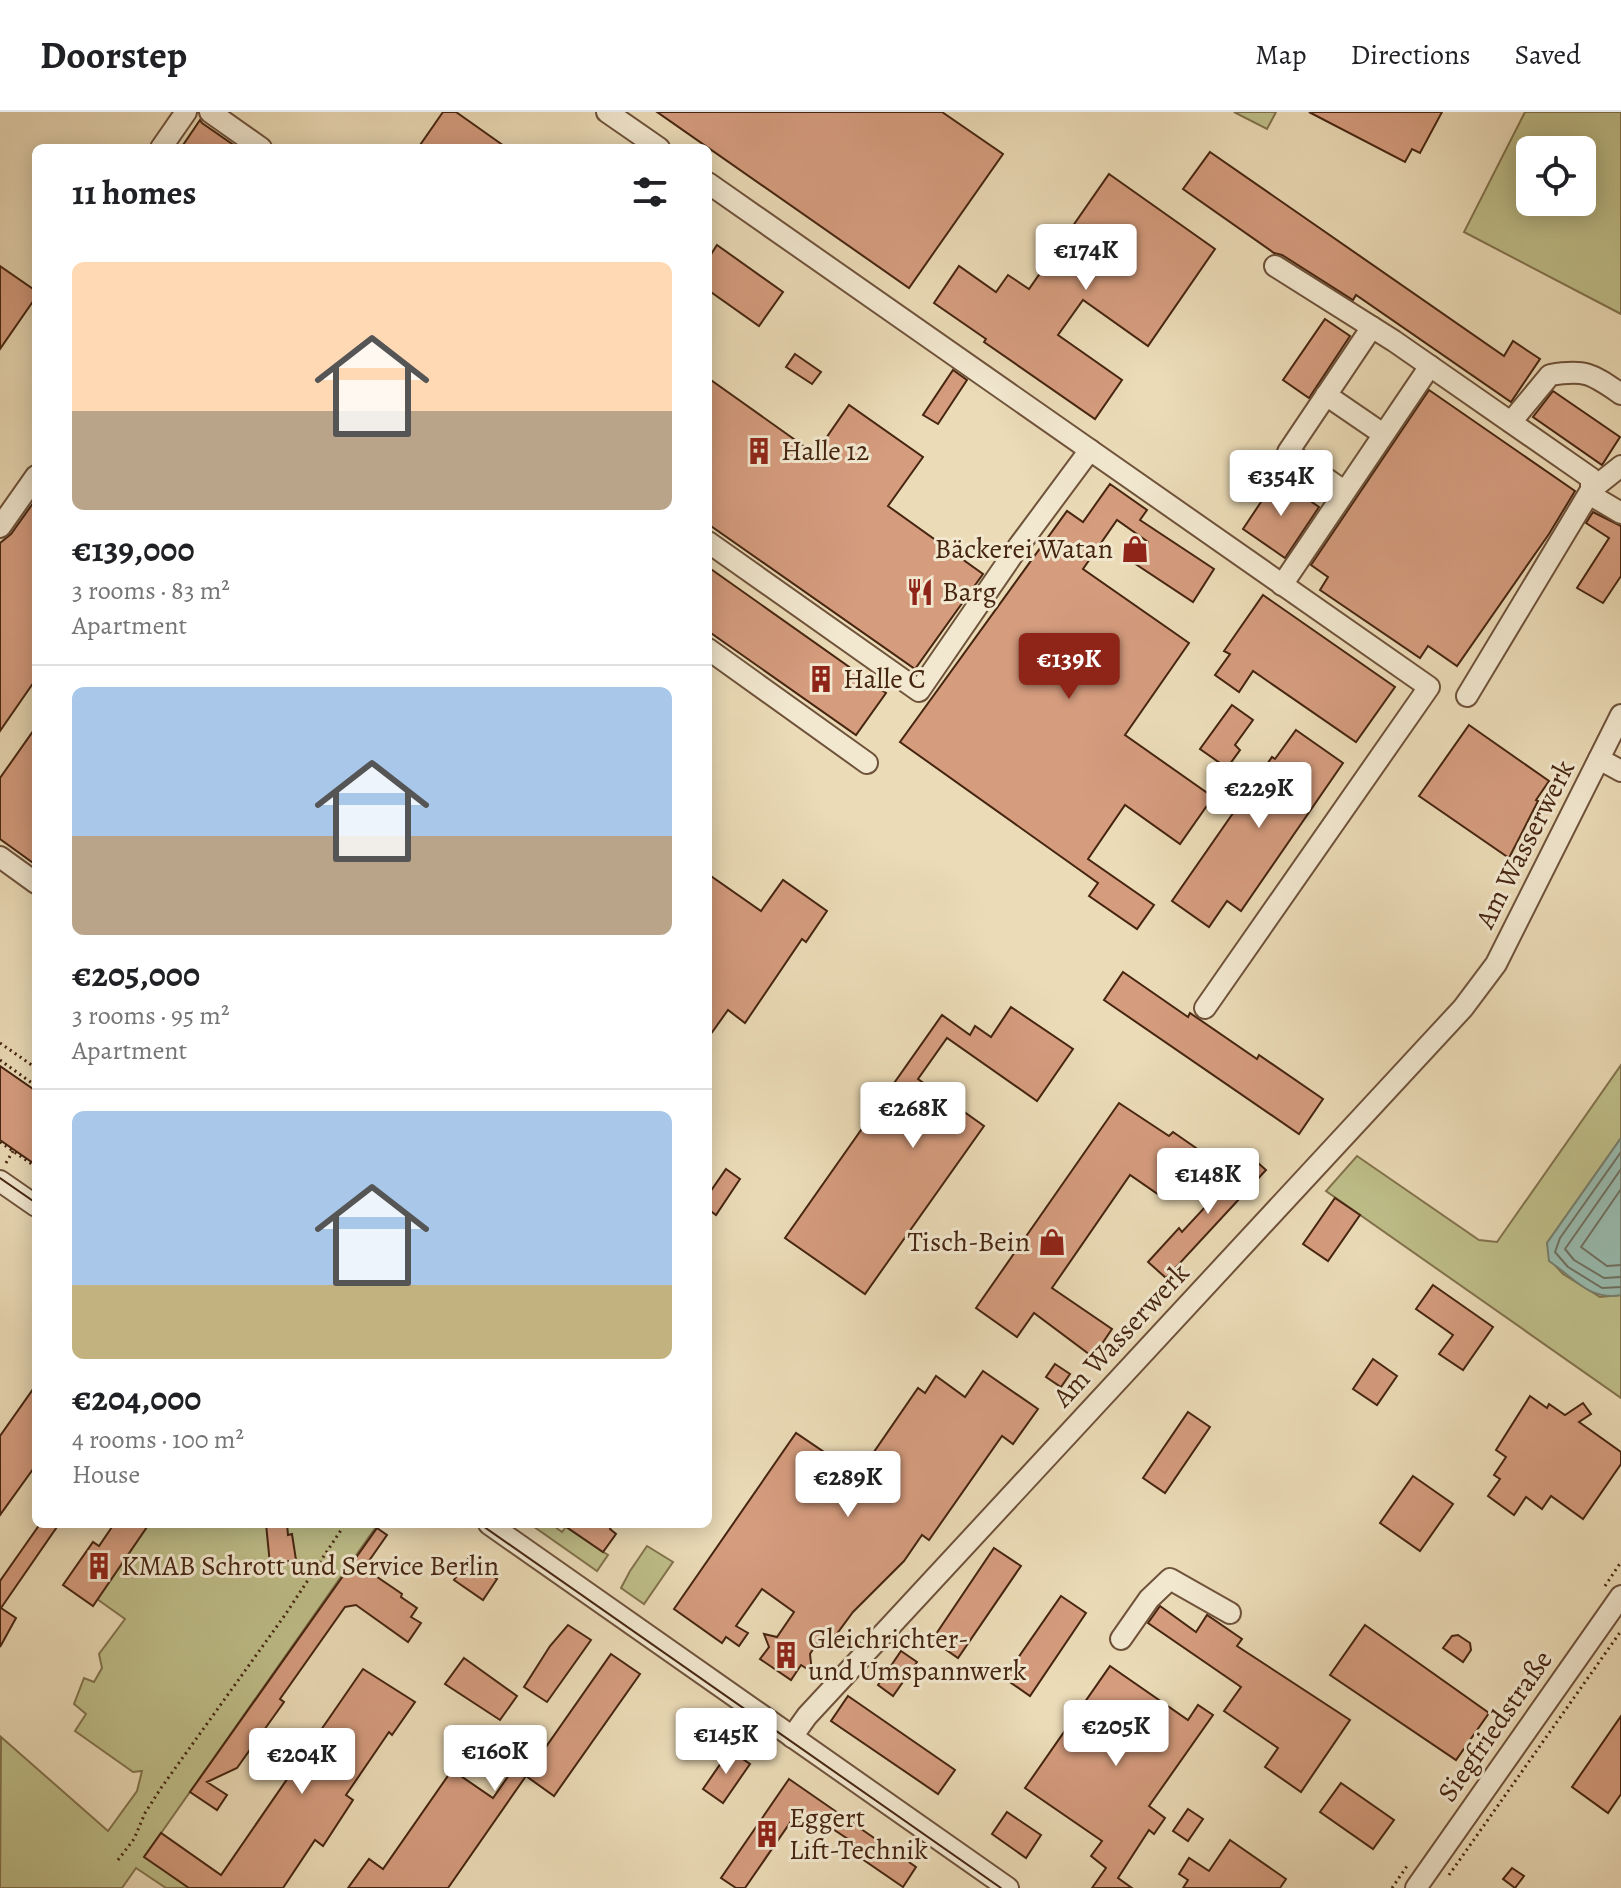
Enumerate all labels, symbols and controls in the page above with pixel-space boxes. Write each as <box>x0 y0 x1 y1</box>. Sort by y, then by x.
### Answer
text: Doorstep <box>40 29 187 81</box>
text: Map <box>1255 36 1306 74</box>
text: Directions <box>1350 36 1471 74</box>
text: Saved <box>1515 36 1581 74</box>
map controls <box>1516 136 1596 216</box>
button: locate <box>1516 136 1596 216</box>
text: 11 homes <box>72 169 196 216</box>
icon: filters <box>628 170 672 214</box>
pin: €174K <box>1030 224 1142 292</box>
text: €174K <box>1054 232 1118 267</box>
icon: home <box>300 314 444 458</box>
place label: Halle 12 <box>781 432 869 470</box>
building icon: Halle 12 <box>744 436 774 466</box>
pin: €354K <box>1225 450 1337 518</box>
text: €354K <box>1248 458 1314 493</box>
text: €139,000 <box>72 526 195 573</box>
place label: Bäckerei Watan <box>934 530 1113 568</box>
shop icon: Bäckerei Watan <box>1120 534 1150 564</box>
text: 3 rooms · 83 m² <box>72 573 230 608</box>
place label: Barg <box>942 573 997 611</box>
restaurant icon: Barg <box>905 577 935 607</box>
text: Apartment <box>72 608 187 643</box>
pin: €139K <box>1013 633 1125 701</box>
text: €139K <box>1037 641 1101 676</box>
place label: Halle C <box>843 660 926 698</box>
building icon: Halle C <box>806 664 836 694</box>
icon: home <box>300 739 444 883</box>
street label: Am Wasserwerk <box>1466 753 1584 936</box>
pin: €229K <box>1203 762 1315 830</box>
text: €229K <box>1224 770 1294 805</box>
text: €205,000 <box>72 951 200 998</box>
text: 3 rooms · 95 m² <box>72 998 229 1033</box>
text: Apartment <box>72 1033 187 1068</box>
pin: €268K <box>857 1082 969 1150</box>
text: €268K <box>878 1090 948 1125</box>
pin: €148K <box>1152 1148 1264 1216</box>
text: €148K <box>1175 1156 1241 1191</box>
icon: home <box>300 1163 444 1307</box>
place label: Tisch-Bein <box>908 1223 1030 1261</box>
shop icon: Tisch-Bein <box>1037 1227 1067 1257</box>
street label: Am Wasserwerk <box>1044 1255 1198 1416</box>
text: €204,000 <box>72 1375 201 1422</box>
text: 4 rooms · 100 m² <box>72 1422 244 1457</box>
pin: €289K <box>792 1451 904 1519</box>
text: House <box>72 1457 140 1492</box>
text: €289K <box>813 1459 883 1494</box>
place label: KMAB Schrott und Service Berlin <box>121 1547 499 1585</box>
building icon: KMAB Schrott und Service Berlin <box>84 1551 114 1581</box>
place label: Gleichrichter- und Umspannwerk <box>808 1620 1027 1690</box>
building icon: Gleichrichter- und Umspannwerk <box>771 1640 801 1670</box>
street label: Siegfriedstraße <box>1429 1643 1561 1809</box>
pin: €205K <box>1060 1700 1172 1768</box>
pin: €145K <box>670 1708 782 1776</box>
text: €205K <box>1082 1708 1150 1743</box>
text: €145K <box>694 1716 758 1751</box>
pin: €160K <box>439 1725 551 1793</box>
pin: €204K <box>246 1728 358 1796</box>
text: €160K <box>462 1733 528 1768</box>
text: €204K <box>267 1736 337 1771</box>
place label: Eggert Lift-Technik <box>789 1799 928 1869</box>
building icon: Eggert Lift-Technik <box>752 1819 782 1849</box>

